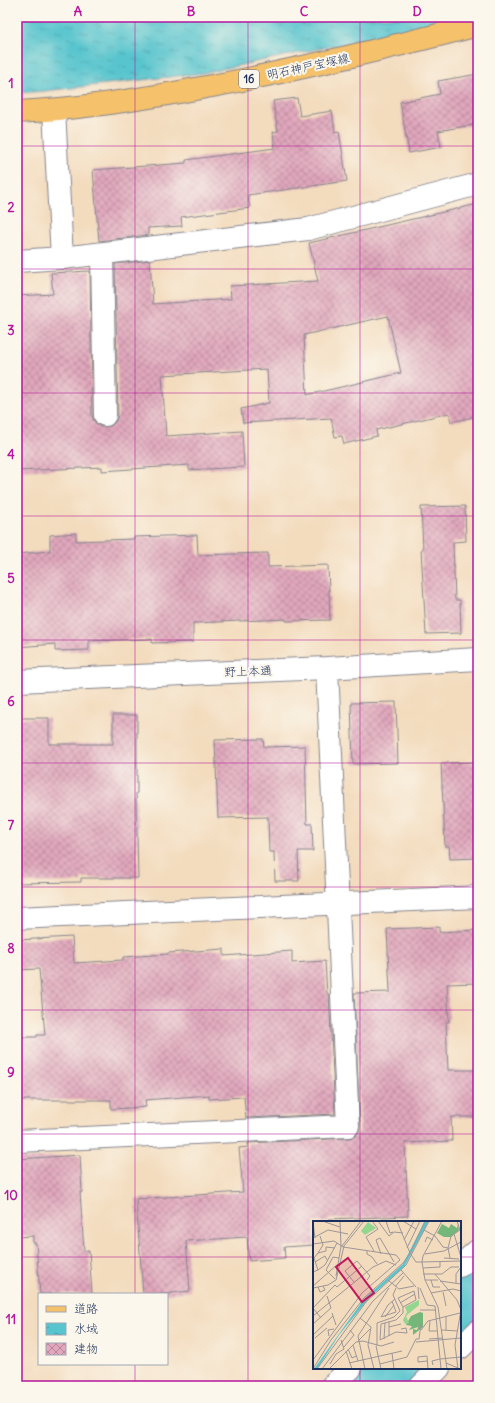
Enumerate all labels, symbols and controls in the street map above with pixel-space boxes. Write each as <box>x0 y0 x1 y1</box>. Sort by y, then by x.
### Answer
text: A <box>74 3 83 20</box>
text: B <box>187 3 196 20</box>
text: C <box>300 3 309 20</box>
text: D <box>412 3 422 20</box>
street label: 明石神戸宝塚線 <box>265 50 351 82</box>
road number: 16 <box>239 70 259 88</box>
text: 1 <box>8 75 14 92</box>
text: 2 <box>7 199 15 216</box>
text: 3 <box>7 322 15 339</box>
text: 4 <box>7 446 15 463</box>
text: 5 <box>7 570 15 587</box>
street label: 野上本通 <box>224 663 272 679</box>
text: 6 <box>7 693 15 710</box>
text: 7 <box>8 817 15 834</box>
text: 8 <box>7 940 15 957</box>
text: 9 <box>7 1064 15 1081</box>
text: 10 <box>4 1187 18 1204</box>
inset map <box>313 1221 461 1369</box>
legend <box>38 1293 168 1365</box>
text: 道路 <box>74 1301 98 1316</box>
text: 11 <box>6 1311 16 1328</box>
text: 水域 <box>74 1321 98 1336</box>
text: 建物 <box>74 1341 98 1356</box>

